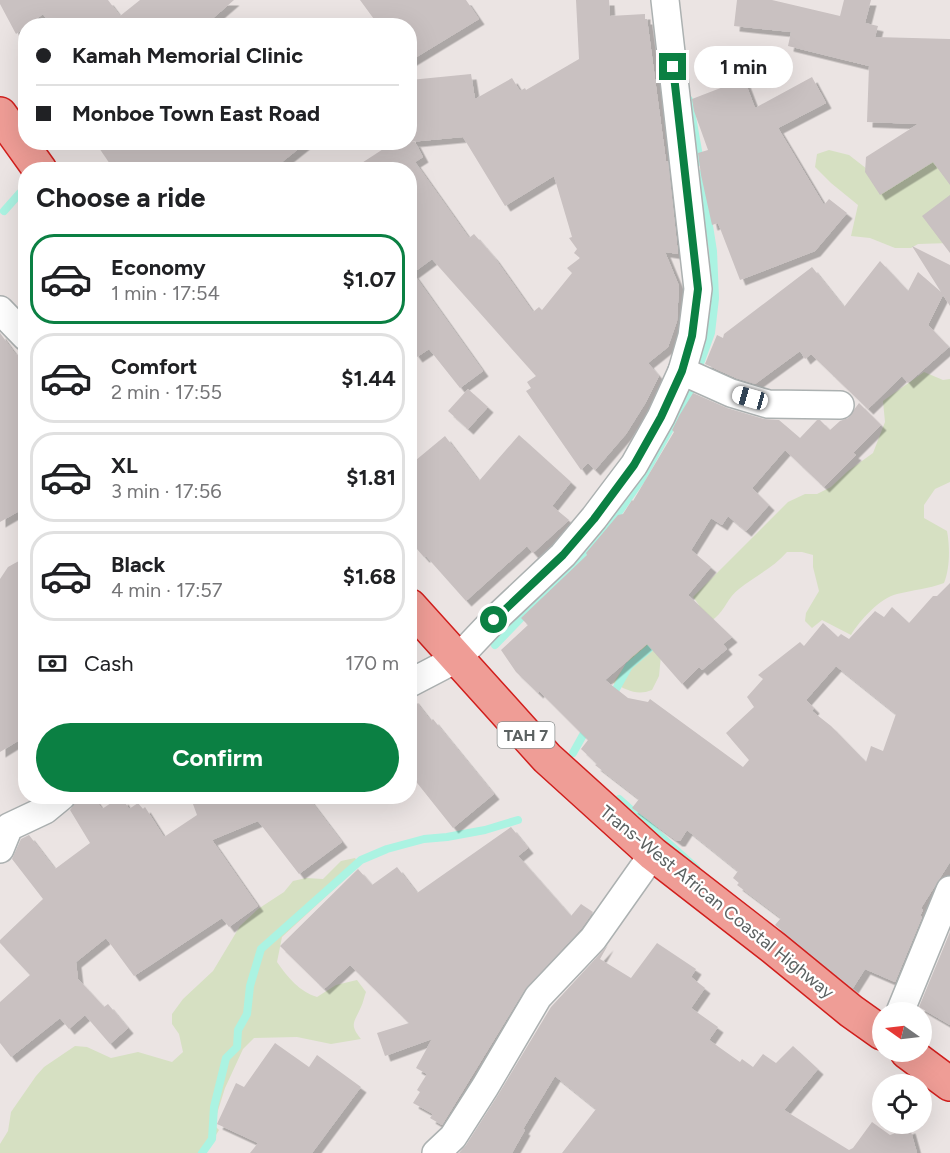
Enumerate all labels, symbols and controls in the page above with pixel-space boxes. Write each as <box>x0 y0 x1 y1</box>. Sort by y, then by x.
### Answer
text: Kamah Memorial Clinic <box>72 42 303 69</box>
callout: 1 min <box>694 46 793 88</box>
route end <box>659 53 686 80</box>
text: 1 min <box>720 55 767 79</box>
text: Monboe Town East Road <box>72 100 320 127</box>
text: Choose a ride <box>36 181 205 214</box>
icon: car <box>39 252 93 306</box>
text: Economy <box>111 254 206 281</box>
text: $1.07 <box>343 266 396 293</box>
text: 1 min · 17:54 <box>111 281 220 305</box>
icon: car <box>39 351 93 405</box>
text: Comfort <box>111 353 197 380</box>
text: $1.44 <box>341 365 396 392</box>
text: 2 min · 17:55 <box>111 380 222 404</box>
car <box>730 384 770 412</box>
icon: car <box>39 450 93 504</box>
text: XL <box>111 452 138 479</box>
text: $1.81 <box>346 464 396 491</box>
text: 3 min · 17:56 <box>111 479 221 503</box>
icon: car <box>39 549 93 603</box>
text: Black <box>111 551 165 578</box>
text: $1.68 <box>343 563 396 590</box>
text: 4 min · 17:57 <box>111 578 222 602</box>
route start <box>480 606 507 633</box>
icon: cash <box>36 647 69 680</box>
text: Cash <box>84 650 134 677</box>
text: 170 m <box>345 651 399 675</box>
road number: TAH 7 <box>498 722 554 748</box>
button: Confirm <box>36 723 399 792</box>
street label: Trans-West African Coastal Highway <box>596 801 839 1004</box>
north arrow <box>872 1002 932 1062</box>
map controls <box>872 1002 932 1134</box>
button: locate <box>872 1074 932 1134</box>

